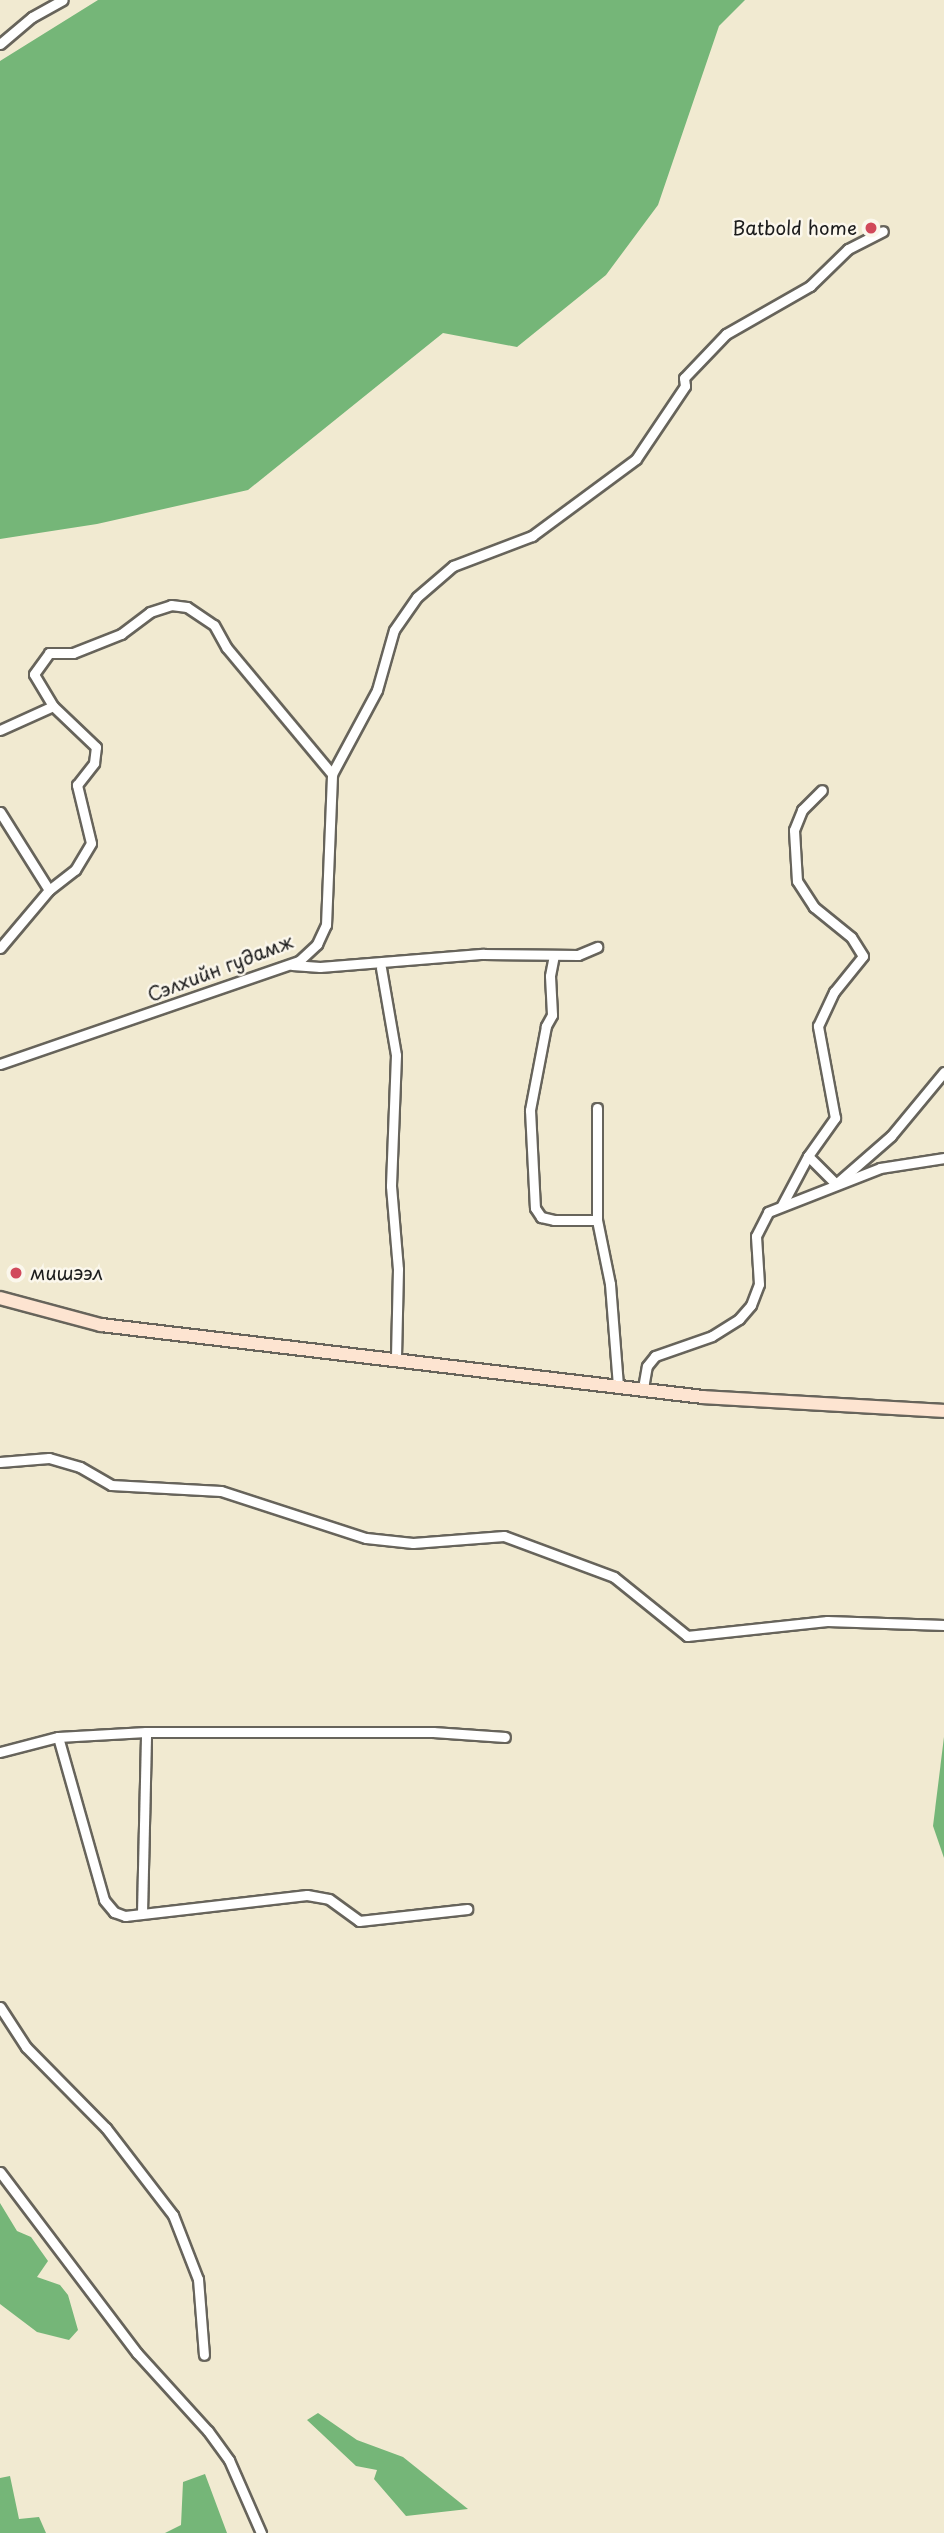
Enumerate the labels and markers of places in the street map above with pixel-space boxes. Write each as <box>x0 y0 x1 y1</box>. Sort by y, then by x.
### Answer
place label: Batbold home <box>732 217 857 239</box>
marker: Batbold home <box>863 220 879 236</box>
place label: мишээл <box>30 1262 103 1284</box>
marker: мишээл <box>8 1265 24 1281</box>

